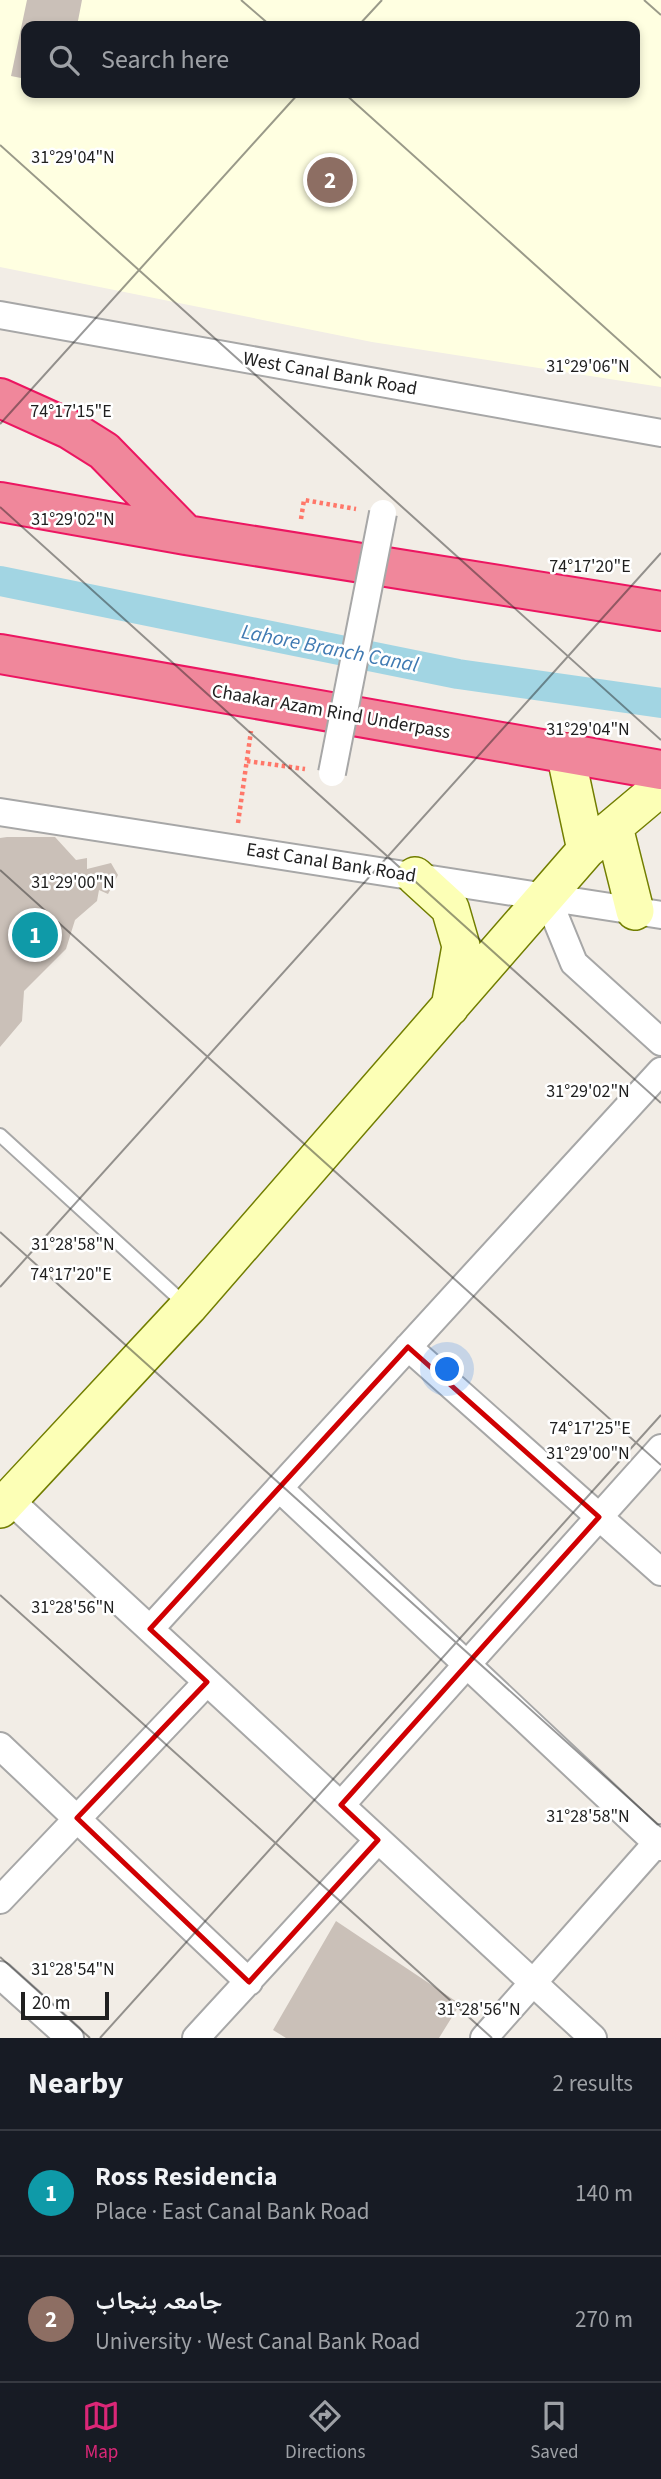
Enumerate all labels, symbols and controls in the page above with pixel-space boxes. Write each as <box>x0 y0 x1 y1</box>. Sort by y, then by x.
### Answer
search box <box>21 21 640 98</box>
icon: search <box>45 41 83 79</box>
text: Search here <box>101 41 229 78</box>
text: 31°29'04"N <box>31 145 115 170</box>
pin: 2 <box>307 154 353 206</box>
street label: West Canal Bank Road <box>241 345 419 403</box>
text: 31°29'06"N <box>546 354 630 379</box>
text: 74°17'15"E <box>30 399 112 424</box>
text: 31°29'02"N <box>31 507 115 532</box>
text: 74°17'20"E <box>549 554 631 579</box>
water label: Lahore Branch Canal <box>239 616 422 680</box>
street label: Chaakar Azam Rind Underpass <box>210 678 452 746</box>
text: 31°29'04"N <box>546 717 630 742</box>
street label: East Canal Bank Road <box>244 836 418 890</box>
text: 31°29'00"N <box>31 870 115 895</box>
pin: 1 <box>12 909 58 961</box>
text: 31°29'02"N <box>546 1079 630 1104</box>
text: 31°28'58"N <box>31 1232 115 1257</box>
text: 74°17'20"E <box>30 1262 112 1287</box>
your location <box>430 1352 464 1386</box>
text: 74°17'25"E <box>549 1416 631 1441</box>
text: 31°29'00"N <box>546 1441 630 1466</box>
text: 31°28'56"N <box>31 1595 115 1620</box>
text: 31°28'58"N <box>546 1804 630 1829</box>
text: 31°28'54"N <box>31 1957 115 1982</box>
scale bar <box>21 1989 108 2021</box>
text: 20 m <box>32 1990 70 2017</box>
text: 31°28'56"N <box>437 1997 521 2022</box>
text: Nearby <box>28 2062 123 2105</box>
text: 2 results <box>553 2067 633 2100</box>
text: Ross Residencia <box>95 2158 277 2195</box>
text: 1 <box>45 2177 57 2210</box>
text: 140 m <box>575 2177 633 2210</box>
text: Place · East Canal Bank Road <box>95 2195 369 2228</box>
text: جامعہ پنجاب <box>95 2282 223 2319</box>
text: 2 <box>45 2303 57 2336</box>
text: 270 m <box>575 2303 633 2336</box>
text: University · West Canal Bank Road <box>95 2325 420 2358</box>
tab: Map <box>82 2397 120 2466</box>
tab: Directions <box>285 2397 365 2466</box>
tab: Saved <box>530 2397 579 2466</box>

